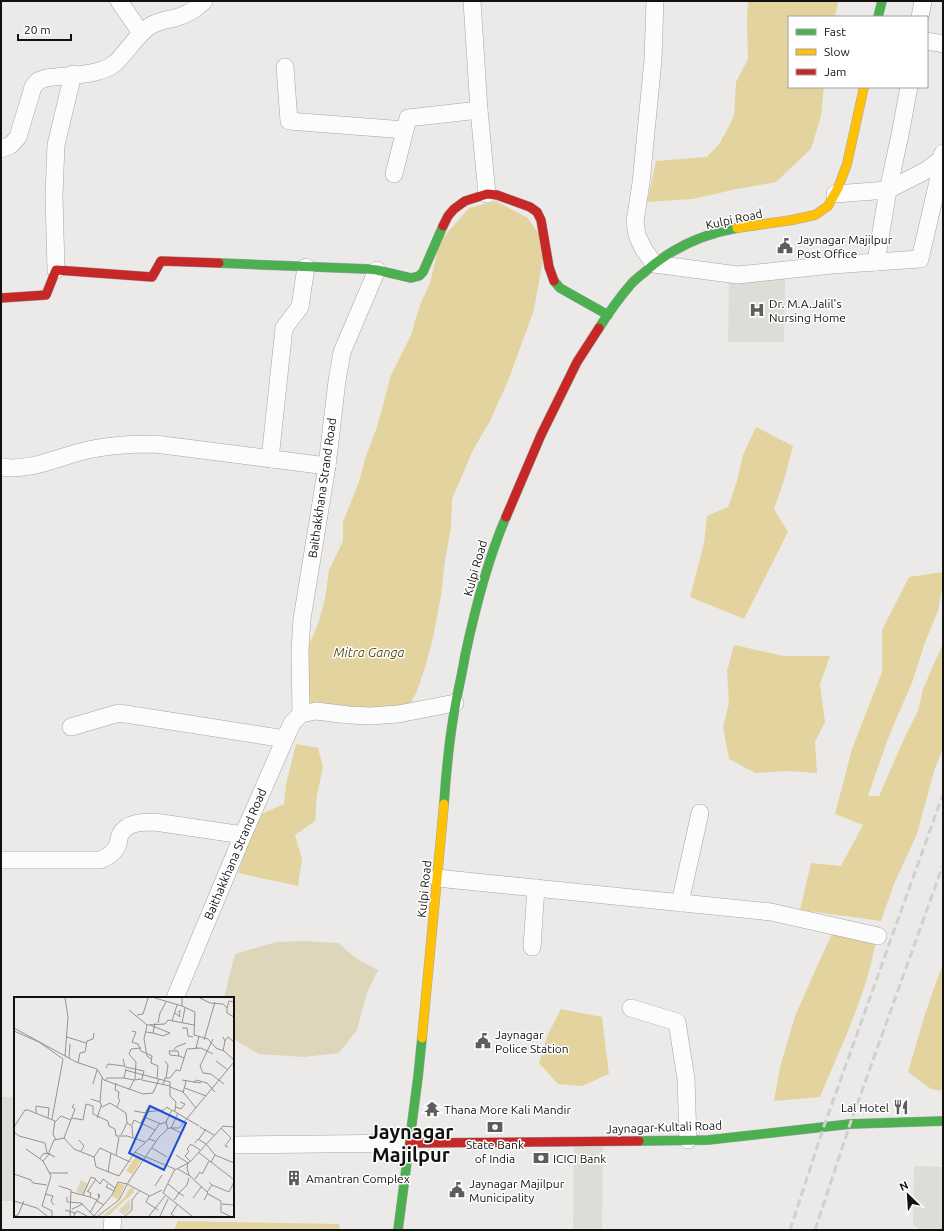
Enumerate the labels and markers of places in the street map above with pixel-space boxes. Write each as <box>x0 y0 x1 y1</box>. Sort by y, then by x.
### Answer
place label: Jaynagar Majilpur Post Office <box>797 233 893 260</box>
public building icon: Jaynagar Majilpur Post Office <box>776 237 794 255</box>
place label: Dr. M.A.Jalil's Nursing Home <box>769 297 846 324</box>
hospital icon: Dr. M.A.Jalil's Nursing Home <box>748 301 766 319</box>
place label: Jaynagar Police Station <box>495 1028 569 1055</box>
public building icon: Jaynagar Police Station <box>474 1032 492 1050</box>
restaurant icon: Lal Hotel <box>892 1098 910 1116</box>
temple icon: Thana More Kali Mandir <box>423 1100 441 1118</box>
place label: Lal Hotel <box>841 1101 889 1114</box>
place label: Thana More Kali Mandir <box>444 1103 571 1116</box>
bank icon: State Bank of India <box>486 1118 504 1136</box>
place label: State Bank of India <box>466 1138 524 1165</box>
bank icon: ICICI Bank <box>532 1149 550 1167</box>
place label: ICICI Bank <box>553 1152 606 1165</box>
building icon: Amantran Complex <box>285 1169 303 1187</box>
place label: Amantran Complex <box>306 1172 410 1185</box>
place label: Jaynagar Majilpur Municipality <box>469 1177 565 1204</box>
public building icon: Jaynagar Majilpur Municipality <box>448 1181 466 1199</box>

